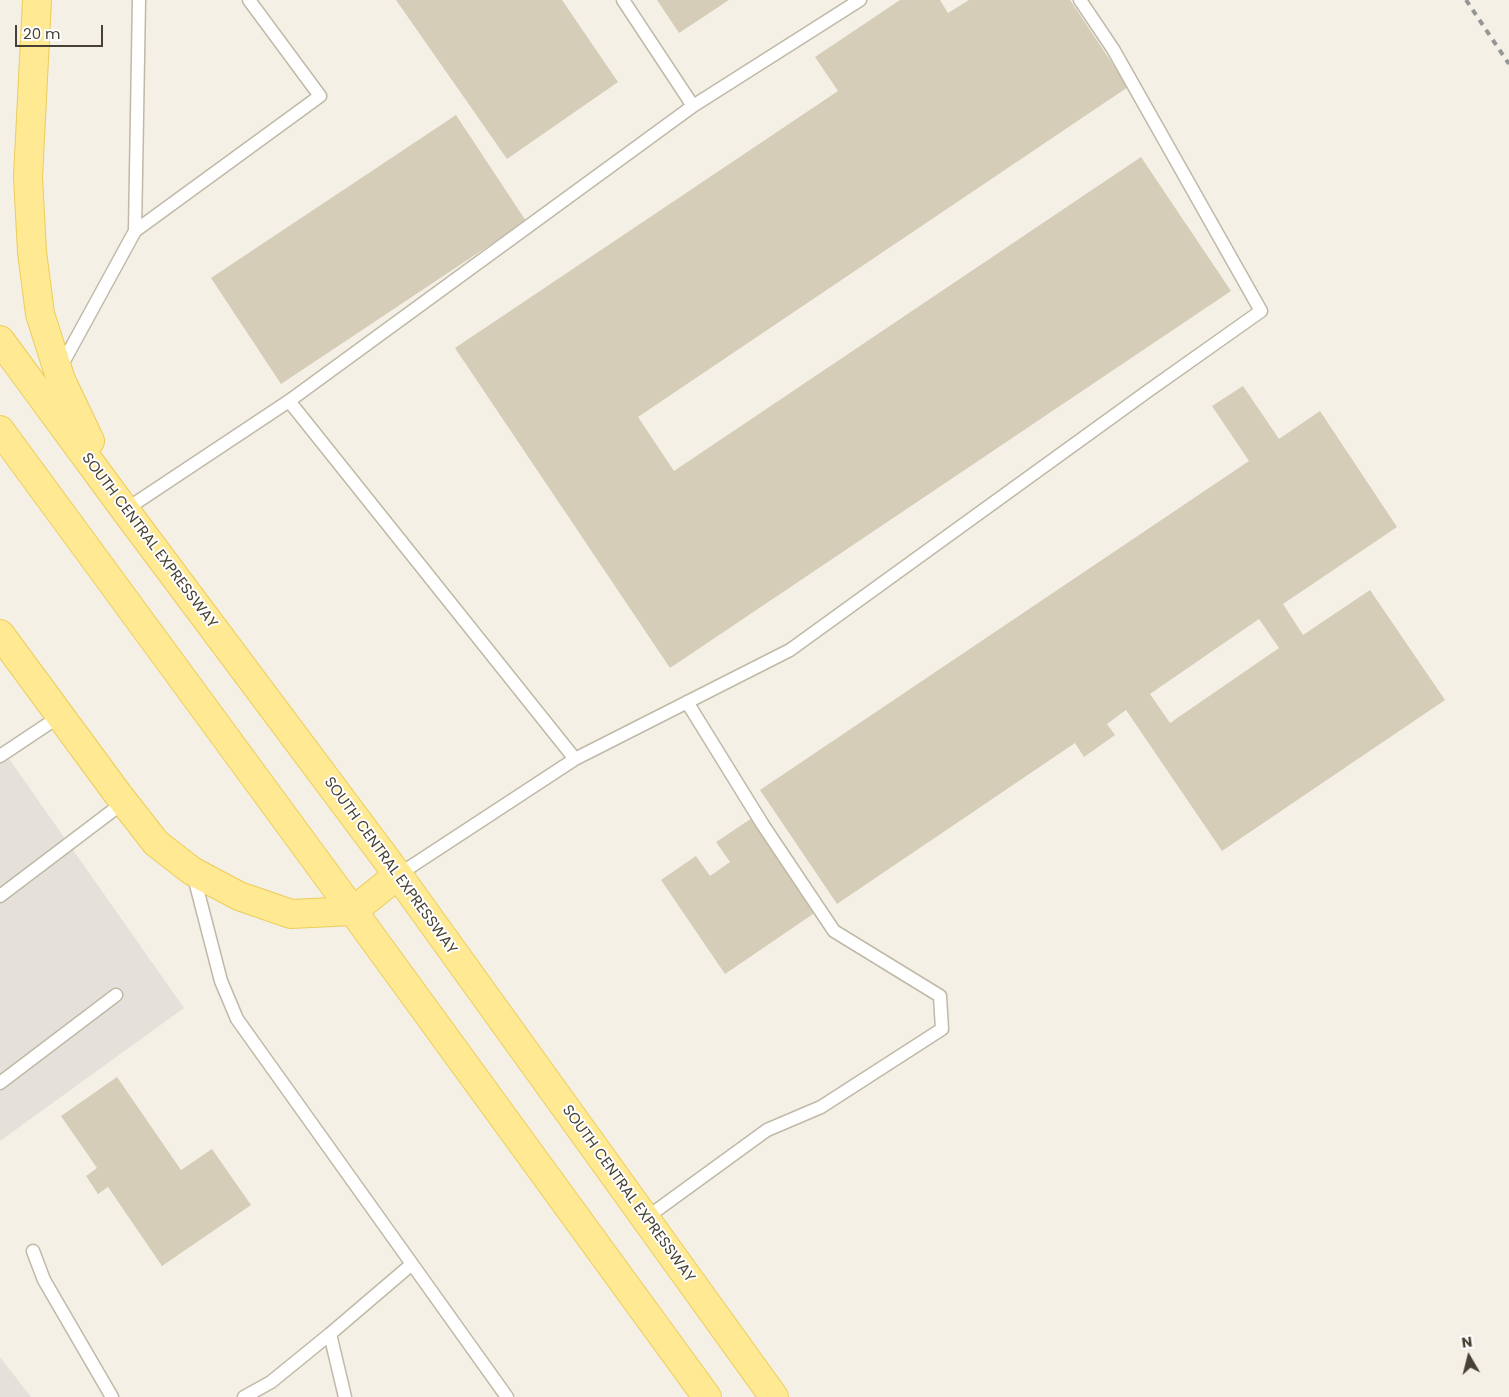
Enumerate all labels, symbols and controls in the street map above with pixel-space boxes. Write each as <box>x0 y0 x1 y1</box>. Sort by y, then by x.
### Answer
scale bar <box>18 15 105 47</box>
text: 20 m <box>23 23 61 44</box>
street label: SOUTH CENTRAL EXPRESSWAY <box>77 450 221 632</box>
street label: SOUTH CENTRAL EXPRESSWAY <box>320 774 460 958</box>
street label: SOUTH CENTRAL EXPRESSWAY <box>558 1102 698 1286</box>
north arrow <box>1444 1332 1494 1382</box>
text: N <box>1460 1332 1474 1353</box>

